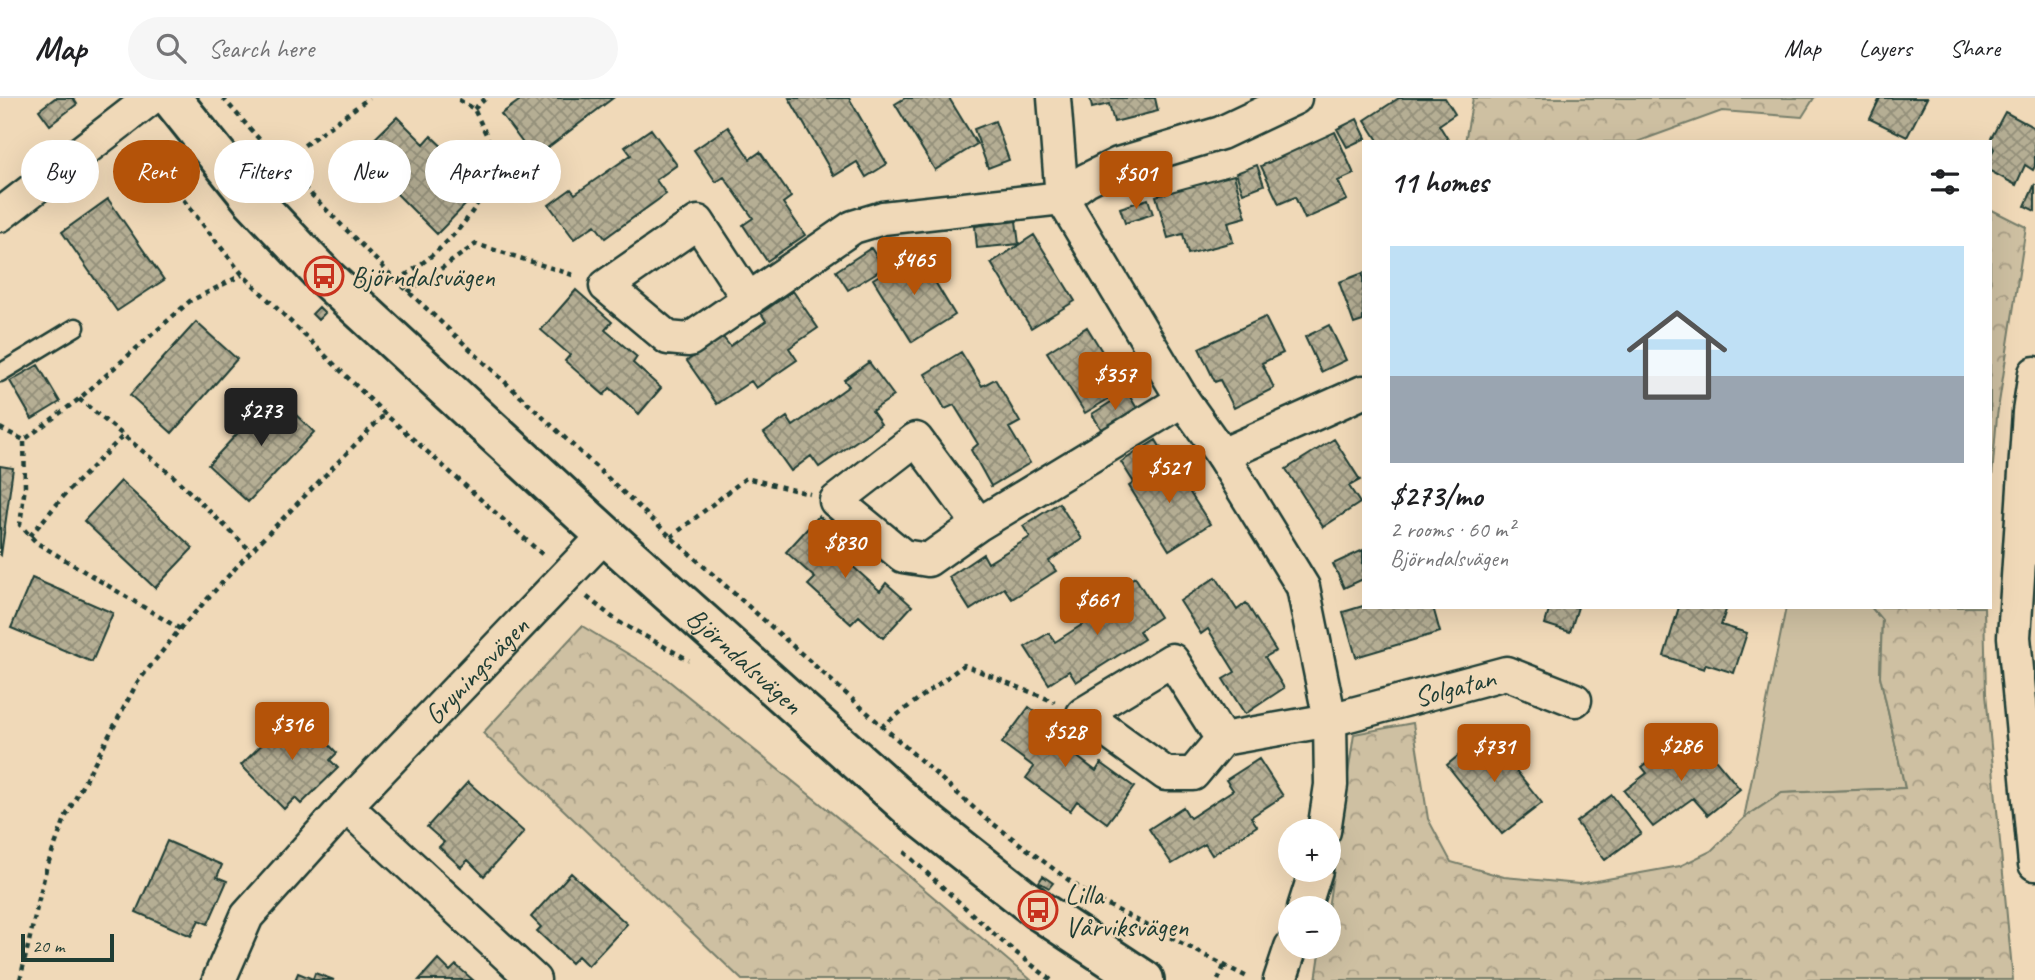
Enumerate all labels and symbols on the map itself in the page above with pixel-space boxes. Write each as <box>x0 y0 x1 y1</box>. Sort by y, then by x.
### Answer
pin: $501 <box>1095 152 1177 211</box>
pin: $465 <box>873 238 955 297</box>
bus stop icon: Björndalsvägen <box>303 255 345 297</box>
place label: Björndalsvägen <box>351 259 495 294</box>
pin: $357 <box>1074 352 1156 412</box>
pin: $273 <box>220 388 302 448</box>
pin: $521 <box>1128 446 1210 505</box>
pin: $830 <box>804 520 886 580</box>
pin: $661 <box>1056 578 1138 637</box>
street label: Björndalsvägen <box>680 599 811 722</box>
street label: Gryningsvägen <box>416 608 536 731</box>
street label: Solgatan <box>1410 659 1500 714</box>
pin: $316 <box>251 702 333 762</box>
pin: $528 <box>1024 710 1106 769</box>
pin: $731 <box>1453 724 1535 784</box>
pin: $286 <box>1640 724 1722 783</box>
place label: Lilla Vårviksvägen <box>1065 877 1189 944</box>
bus stop icon: Lilla Vårviksvägen <box>1017 889 1059 931</box>
scale bar <box>21 931 114 963</box>

